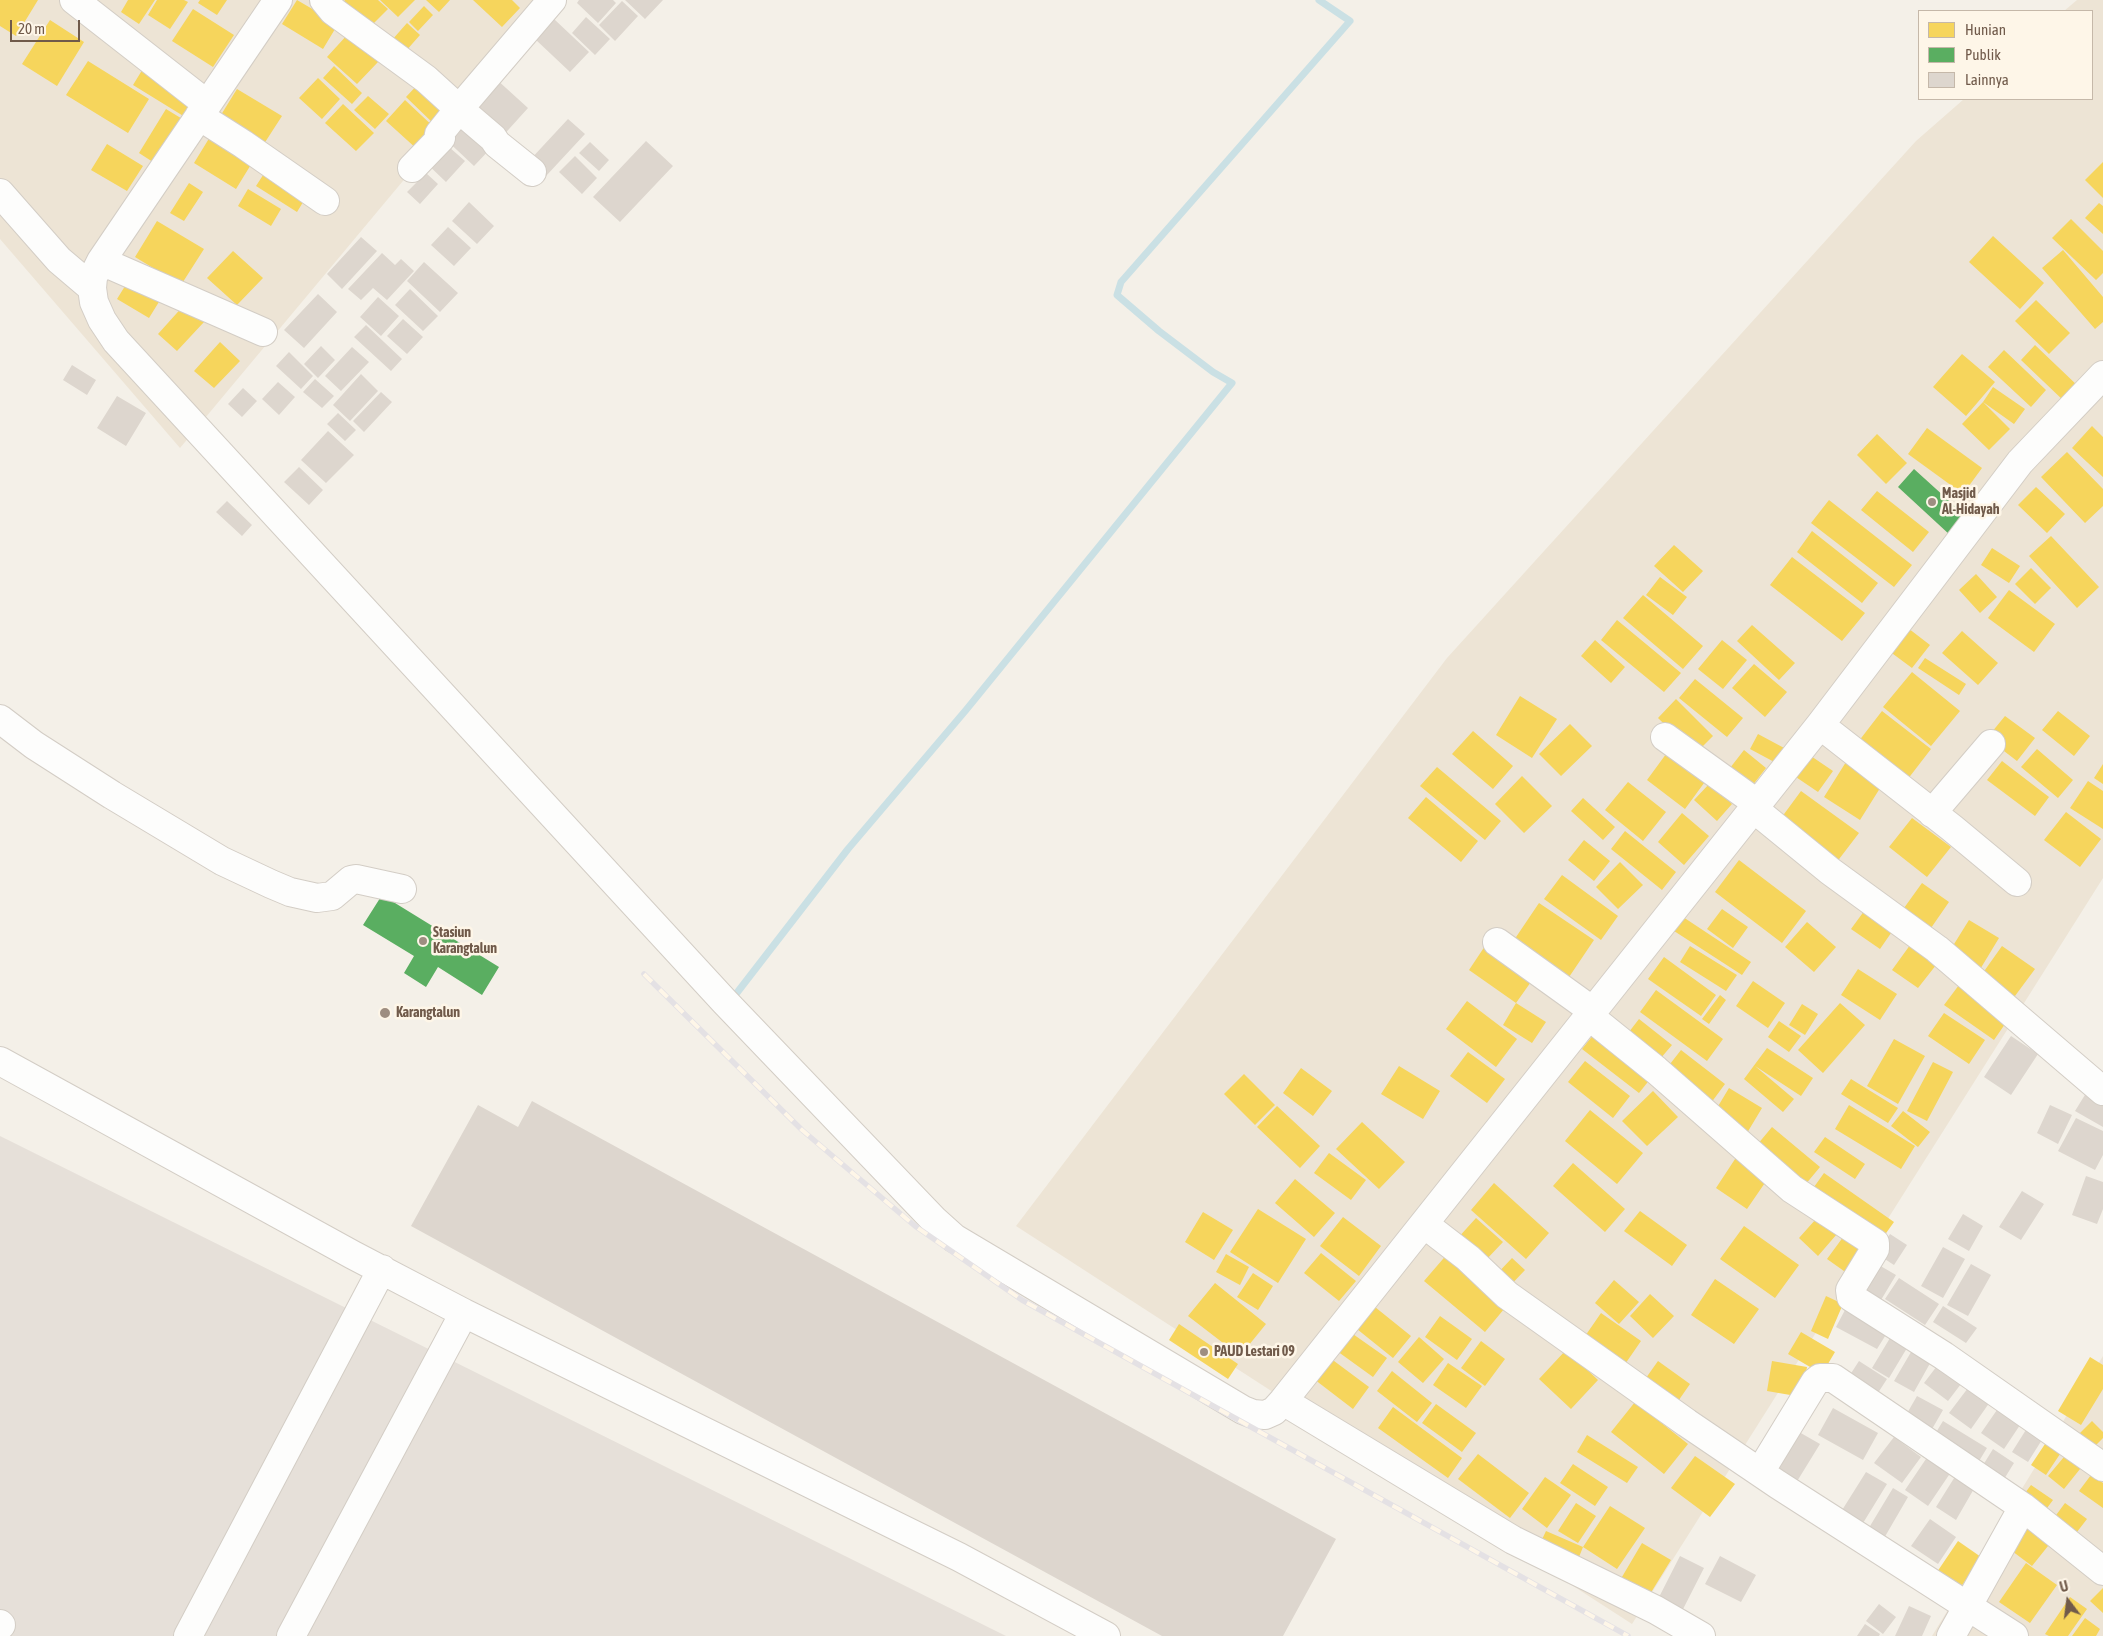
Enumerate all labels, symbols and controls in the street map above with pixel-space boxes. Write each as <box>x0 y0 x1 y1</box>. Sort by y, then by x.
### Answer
scale bar <box>12 10 82 42</box>
legend <box>1918 10 2093 100</box>
text: 20 m <box>18 20 45 37</box>
text: Hunian <box>1965 21 2006 38</box>
text: Publik <box>1965 46 2001 63</box>
text: Lainnya <box>1965 71 2009 88</box>
place label: Masjid Al-Hidayah <box>1942 486 1999 518</box>
marker: Masjid Al-Hidayah <box>1926 496 1938 508</box>
place label: Stasiun Karangtalun <box>433 925 497 958</box>
marker: Stasiun Karangtalun <box>417 935 429 947</box>
place label: Karangtalun <box>396 1005 460 1021</box>
marker: Karangtalun <box>378 1006 392 1020</box>
place label: PAUD Lestari 09 <box>1214 1344 1295 1360</box>
marker: PAUD Lestari 09 <box>1198 1346 1210 1358</box>
north arrow <box>2043 1576 2093 1626</box>
text: U <box>2058 1578 2070 1595</box>

